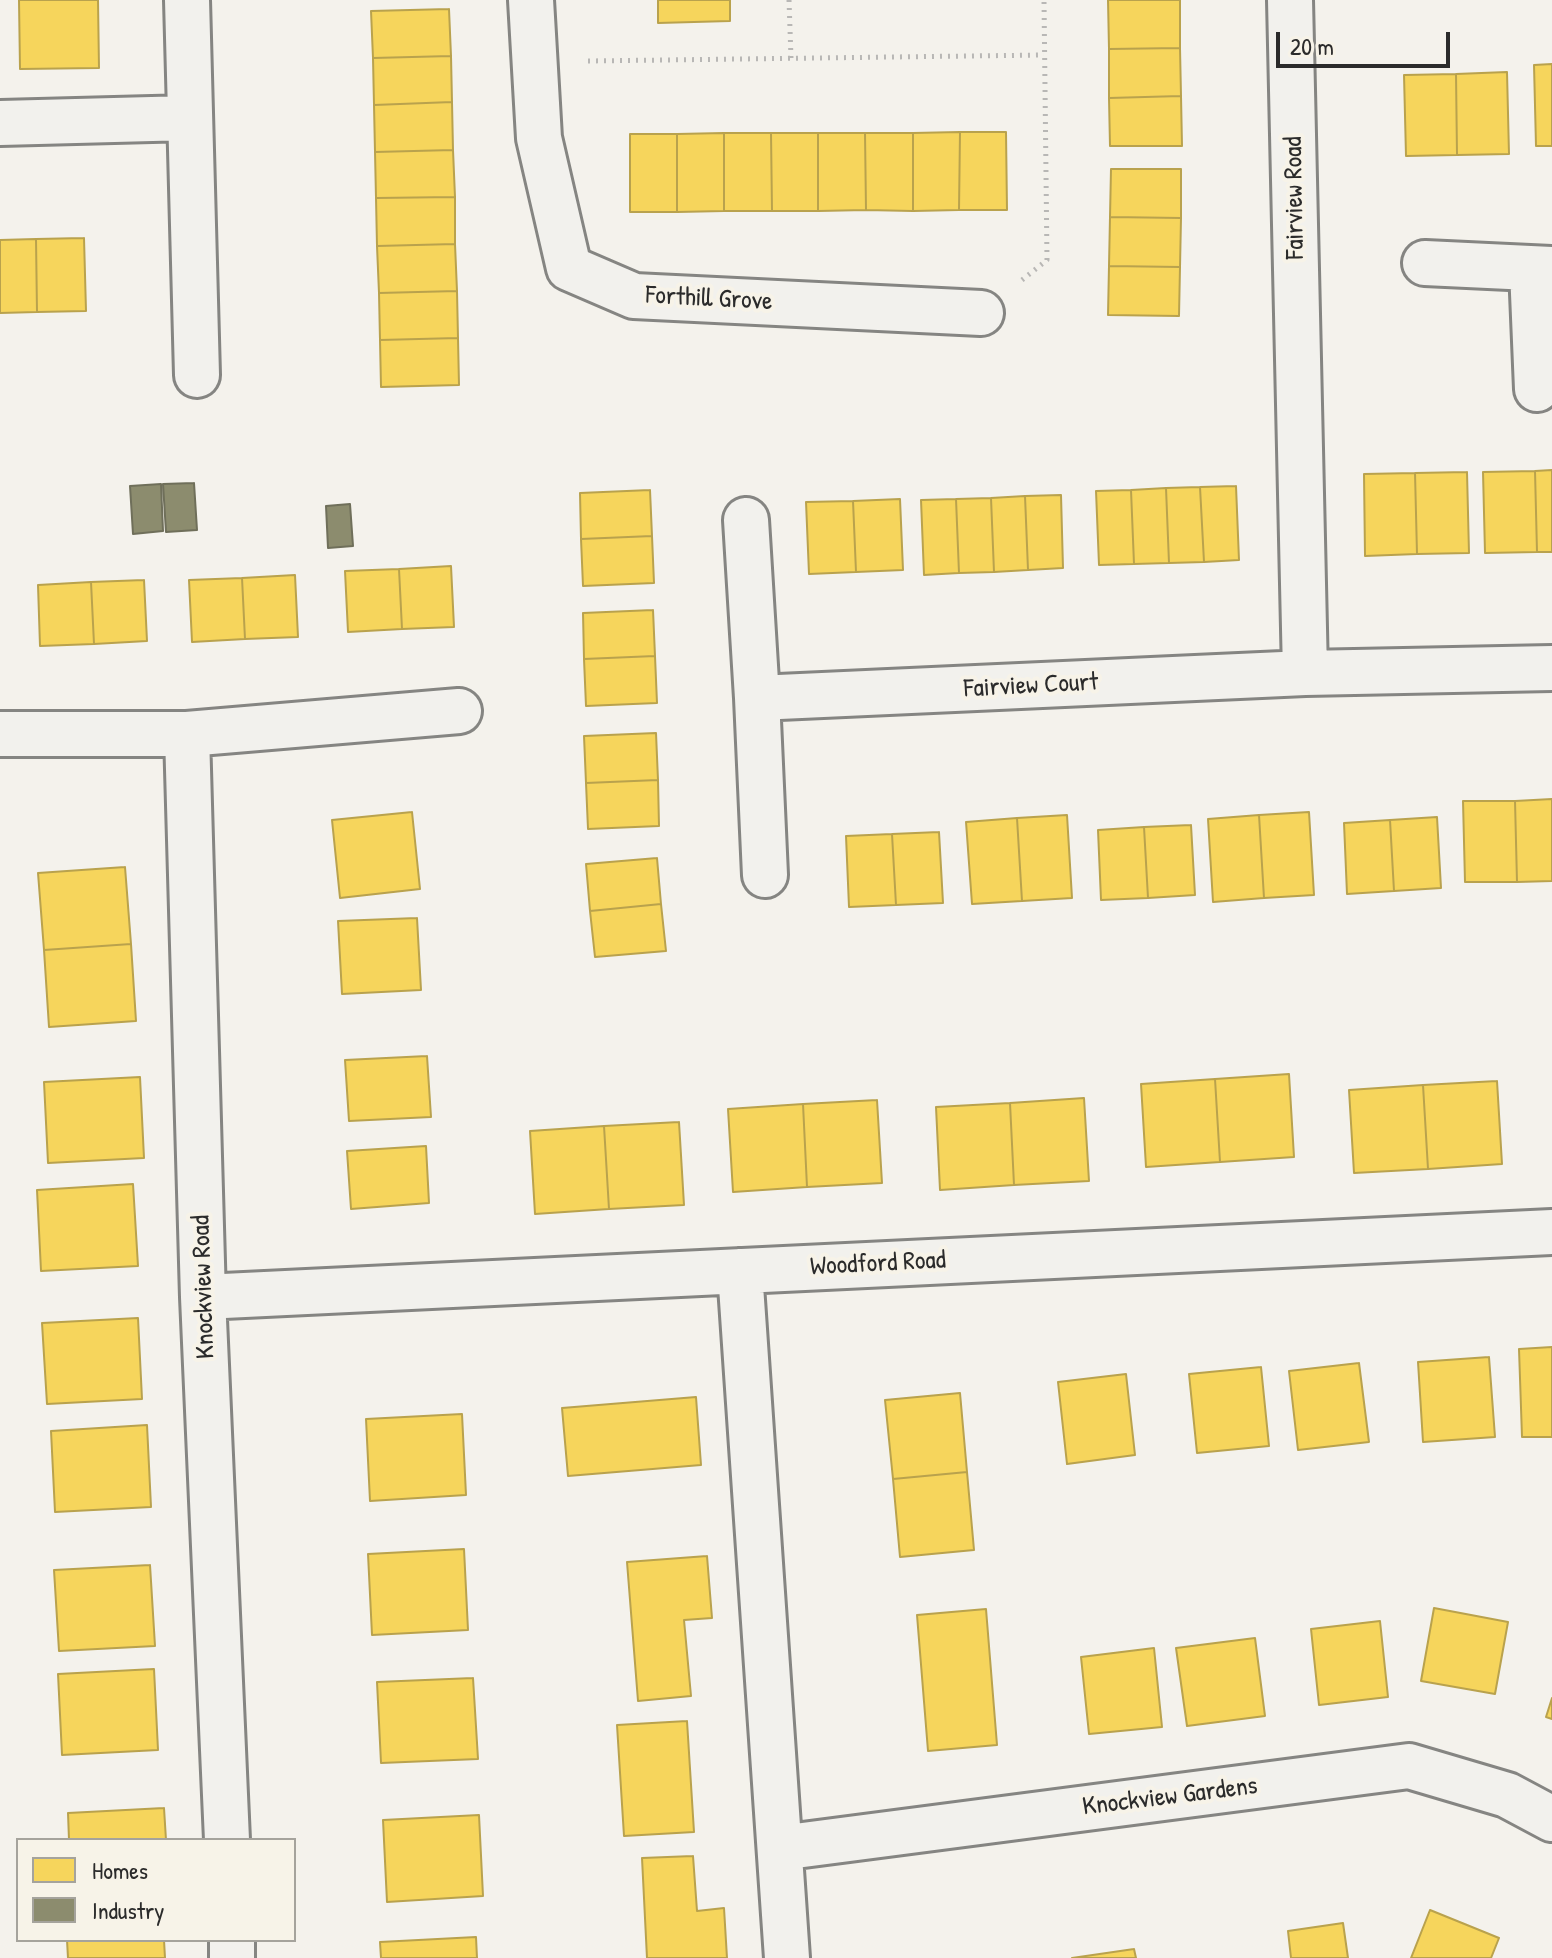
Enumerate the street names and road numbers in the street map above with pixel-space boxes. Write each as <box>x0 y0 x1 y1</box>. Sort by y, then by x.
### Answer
street label: Fairview Road <box>1278 136 1312 260</box>
street label: Forthill Grove <box>645 280 773 318</box>
street label: Fairview Court <box>963 667 1099 705</box>
street label: Knockview Road <box>186 1215 222 1359</box>
street label: Woodford Road <box>809 1245 947 1283</box>
street label: Knockview Gardens <box>1081 1771 1259 1823</box>

